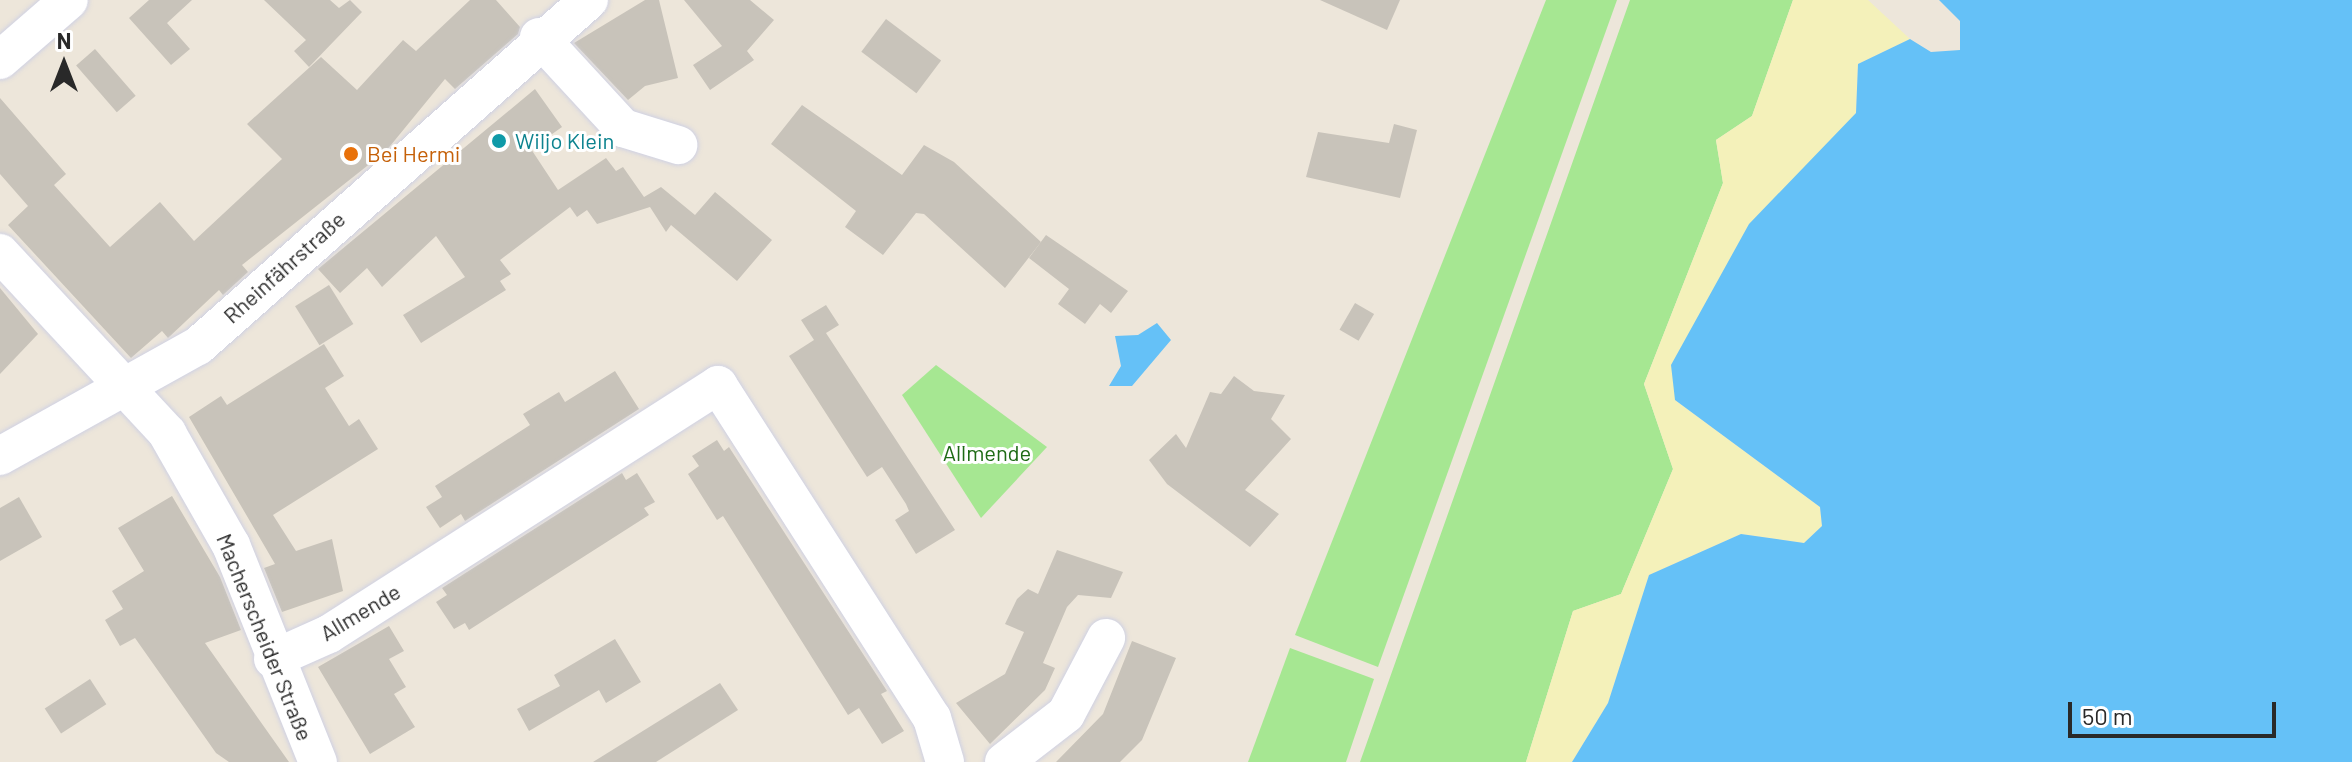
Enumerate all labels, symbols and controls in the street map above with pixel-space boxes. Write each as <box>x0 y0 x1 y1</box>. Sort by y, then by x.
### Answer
north arrow <box>24 24 104 104</box>
text: N <box>57 27 71 53</box>
place label: Wiljo Klein <box>515 128 614 154</box>
marker: Wiljo Klein <box>490 132 508 150</box>
place label: Bei Hermi <box>367 141 460 167</box>
marker: Bei Hermi <box>342 145 360 163</box>
street label: Rheinfährstraße <box>218 205 350 329</box>
park label: Allmende <box>943 440 1031 466</box>
street label: Macherscheider Straße <box>211 530 319 744</box>
street label: Allmende <box>315 578 405 646</box>
scale bar <box>2072 686 2280 736</box>
text: 50 m <box>2082 701 2133 730</box>

